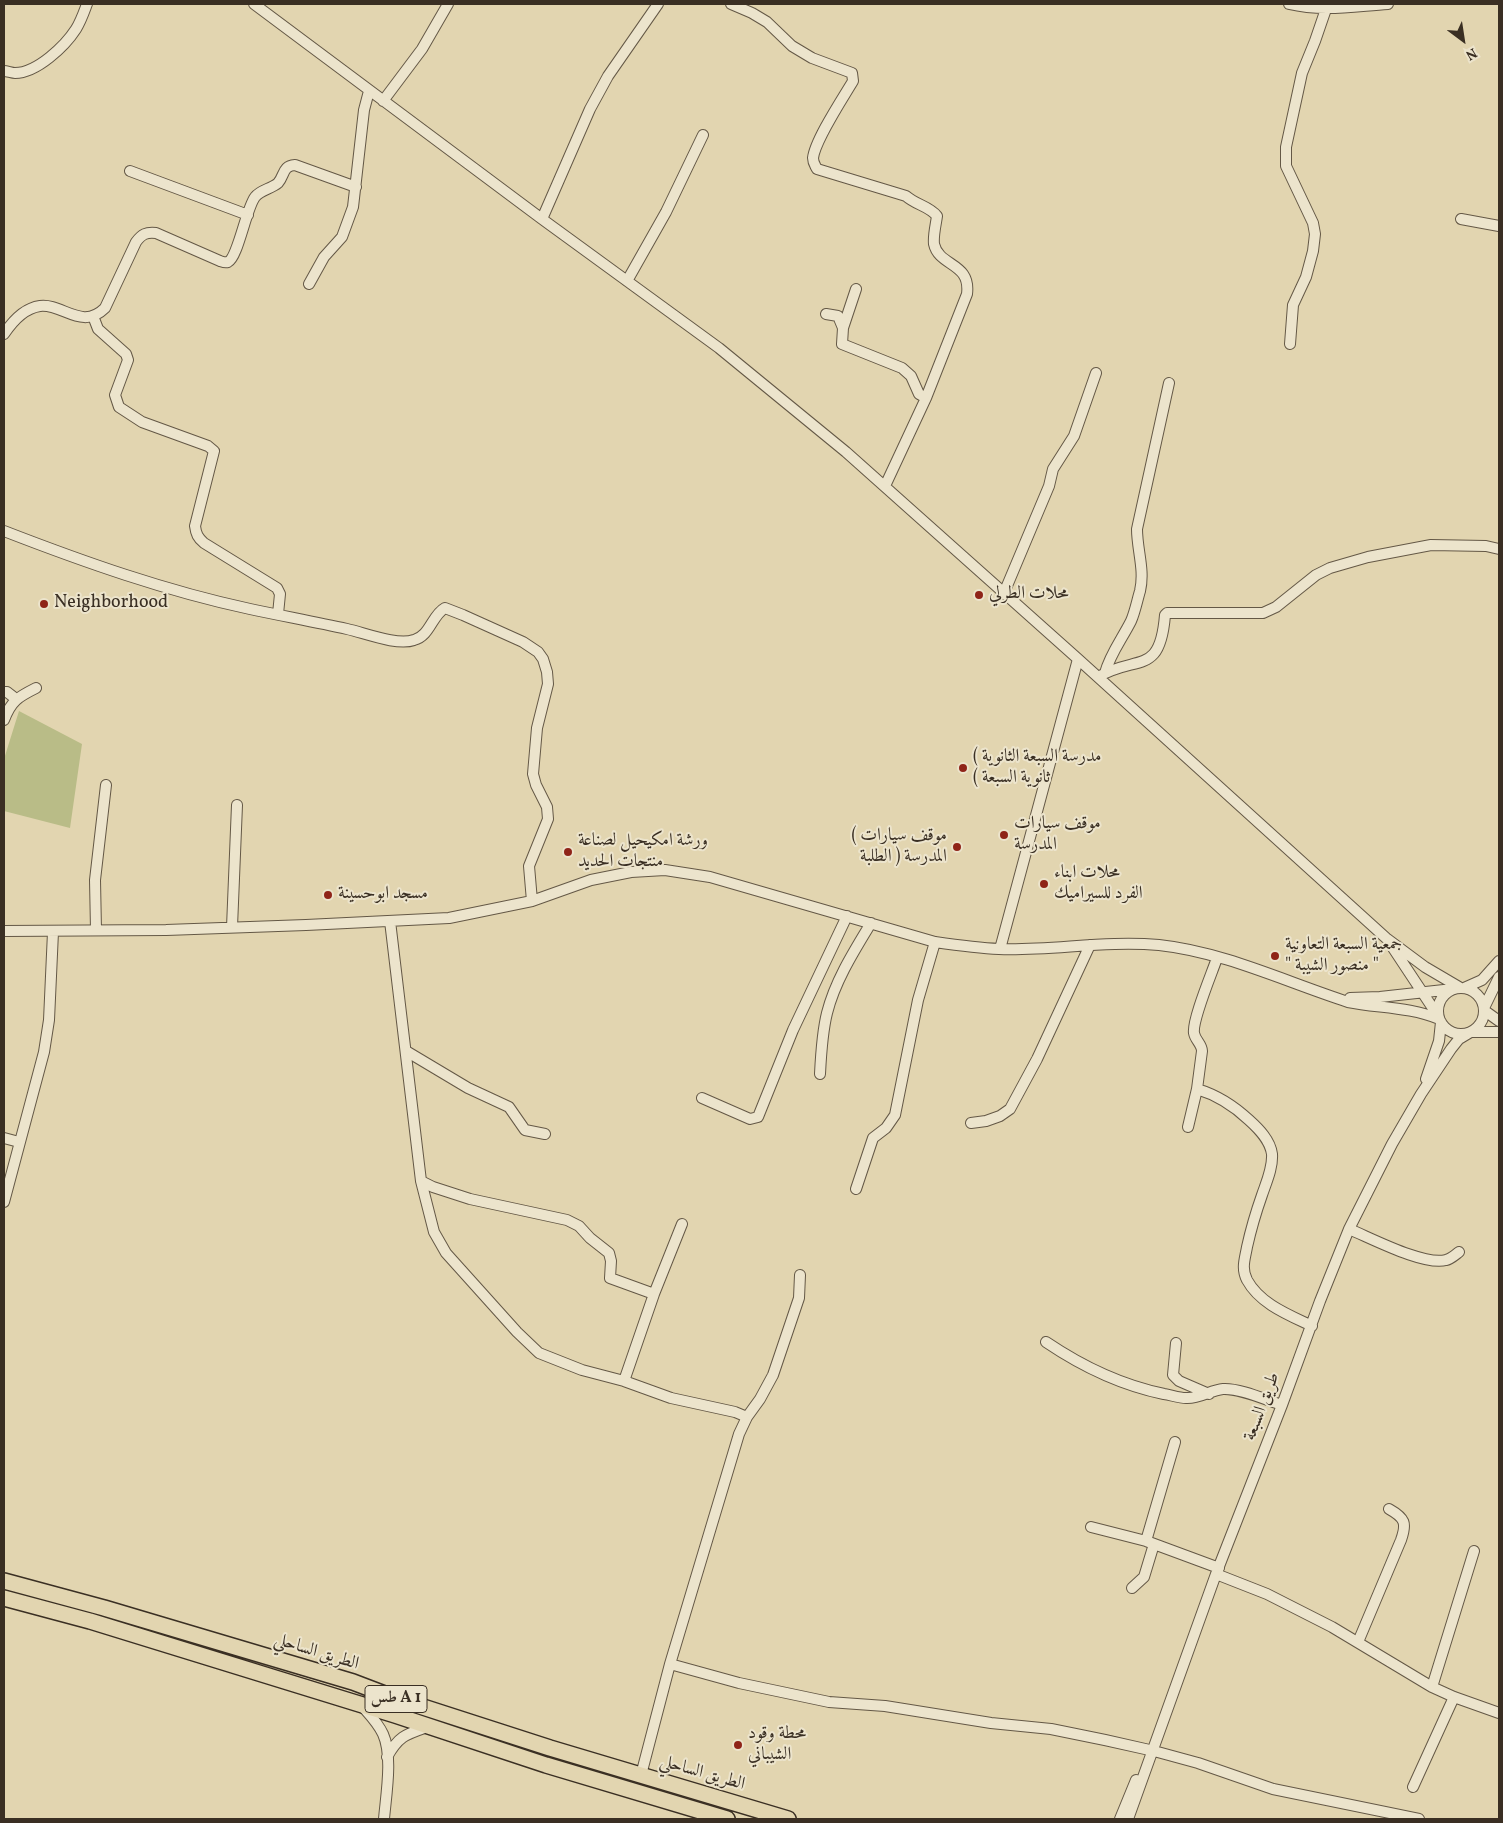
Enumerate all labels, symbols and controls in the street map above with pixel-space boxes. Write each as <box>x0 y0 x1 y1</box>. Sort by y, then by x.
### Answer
north arrow <box>1438 15 1488 65</box>
text: N <box>1462 43 1480 64</box>
place label: محلات الطرلي <box>989 584 1069 606</box>
marker: محلات الطرلي <box>973 589 985 601</box>
place label: Neighborhood <box>54 593 168 615</box>
marker: Neighborhood <box>38 598 50 610</box>
place label: ( مدرسة السبعة الثانوية ( ثانوية السبعة <box>973 747 1101 790</box>
marker: ( مدرسة السبعة الثانوية ( ثانوية السبعة <box>957 762 969 774</box>
place label: موقف سيارات المدرسة <box>1014 814 1101 856</box>
place label: ( موقف سيارات المدرسة ( الطلبة <box>851 826 947 869</box>
marker: موقف سيارات المدرسة <box>998 829 1010 841</box>
place label: ورشة امكيحيل لصناعة منتجات الحديد <box>578 831 708 874</box>
marker: ( موقف سيارات المدرسة ( الطلبة <box>951 841 963 853</box>
marker: ورشة امكيحيل لصناعة منتجات الحديد <box>562 846 574 858</box>
place label: محلات ابناء الفرد للسيراميك <box>1054 863 1143 906</box>
marker: محلات ابناء الفرد للسيراميك <box>1038 878 1050 890</box>
place label: مسجد ابوحسينة <box>338 884 428 906</box>
marker: مسجد ابوحسينة <box>322 889 334 901</box>
place label: جمعية السبعة التعاونية " منصور الشيبة " <box>1285 935 1402 978</box>
marker: جمعية السبعة التعاونية " منصور الشيبة " <box>1269 950 1281 962</box>
street label: طريق السبعة <box>1240 1370 1286 1444</box>
street label: الطريق الساحلي <box>271 1630 361 1676</box>
road number: طس A 1 <box>365 1686 427 1712</box>
place label: محطة وقود الشيباني <box>748 1724 806 1766</box>
marker: محطة وقود الشيباني <box>732 1739 744 1751</box>
street label: الطريق الساحلي <box>657 1752 747 1796</box>

